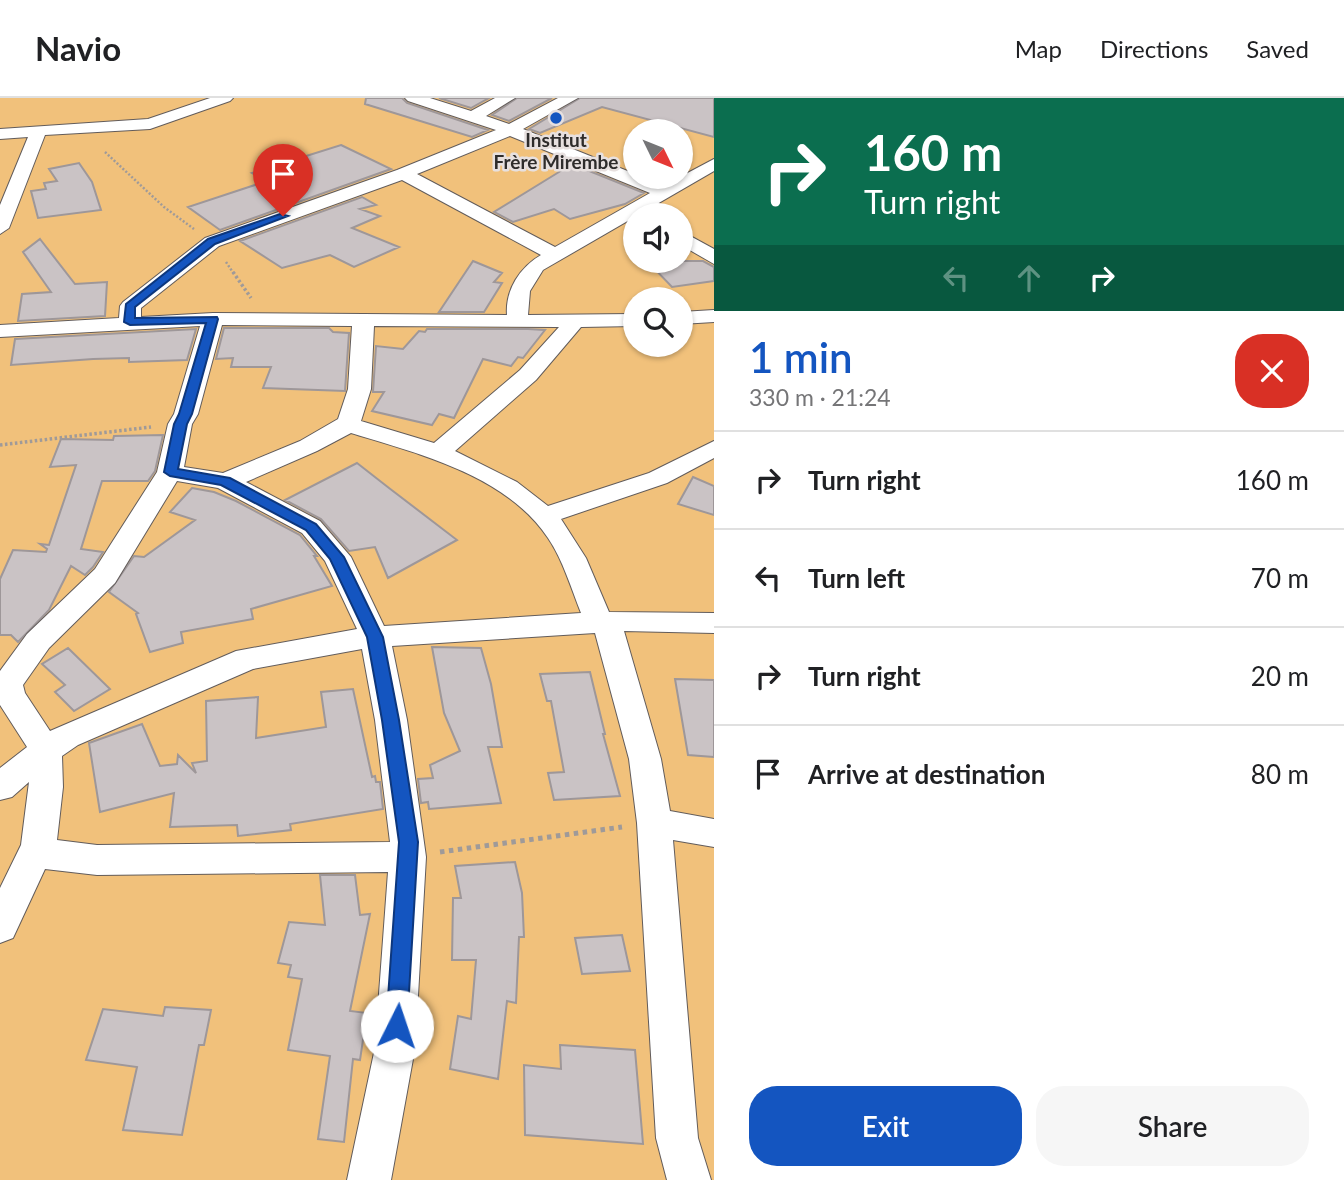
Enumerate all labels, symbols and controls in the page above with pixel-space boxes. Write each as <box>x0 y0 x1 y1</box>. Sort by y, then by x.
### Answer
text: Navio <box>35 28 121 68</box>
text: Map <box>1015 34 1062 63</box>
text: Directions <box>1100 34 1208 63</box>
text: Saved <box>1246 34 1309 63</box>
marker: Institut Frère Mirembe <box>548 110 564 126</box>
north arrow <box>623 119 693 189</box>
map controls <box>623 119 693 357</box>
text: 160 m <box>864 123 1002 181</box>
icon: right <box>749 126 840 217</box>
place label: Institut Frère Mirembe <box>494 128 618 173</box>
pin <box>253 144 313 216</box>
icon: arrive <box>264 155 302 193</box>
text: Turn right <box>864 182 1000 221</box>
button: sound <box>623 203 693 273</box>
icon: left <box>937 259 975 297</box>
icon: ahead <box>1010 259 1048 297</box>
icon: right <box>1083 259 1121 297</box>
button: search <box>623 287 693 357</box>
text: 1 min <box>749 332 853 382</box>
button: close <box>1235 334 1309 408</box>
text: 330 m · 21:24 <box>749 383 891 411</box>
icon: right <box>749 461 787 499</box>
text: Turn right <box>808 464 921 496</box>
text: 160 m <box>1236 464 1309 496</box>
icon: left <box>749 559 787 597</box>
text: Turn left <box>808 562 905 594</box>
text: 70 m <box>1251 562 1309 594</box>
icon: right <box>749 657 787 695</box>
text: Turn right <box>808 660 921 692</box>
text: 20 m <box>1251 660 1309 692</box>
icon: arrive <box>749 755 787 793</box>
text: Arrive at destination <box>808 758 1045 790</box>
text: 80 m <box>1251 758 1309 790</box>
position arrow <box>360 989 434 1063</box>
button: Exit <box>749 1086 1022 1166</box>
button: Share <box>1036 1086 1309 1166</box>

